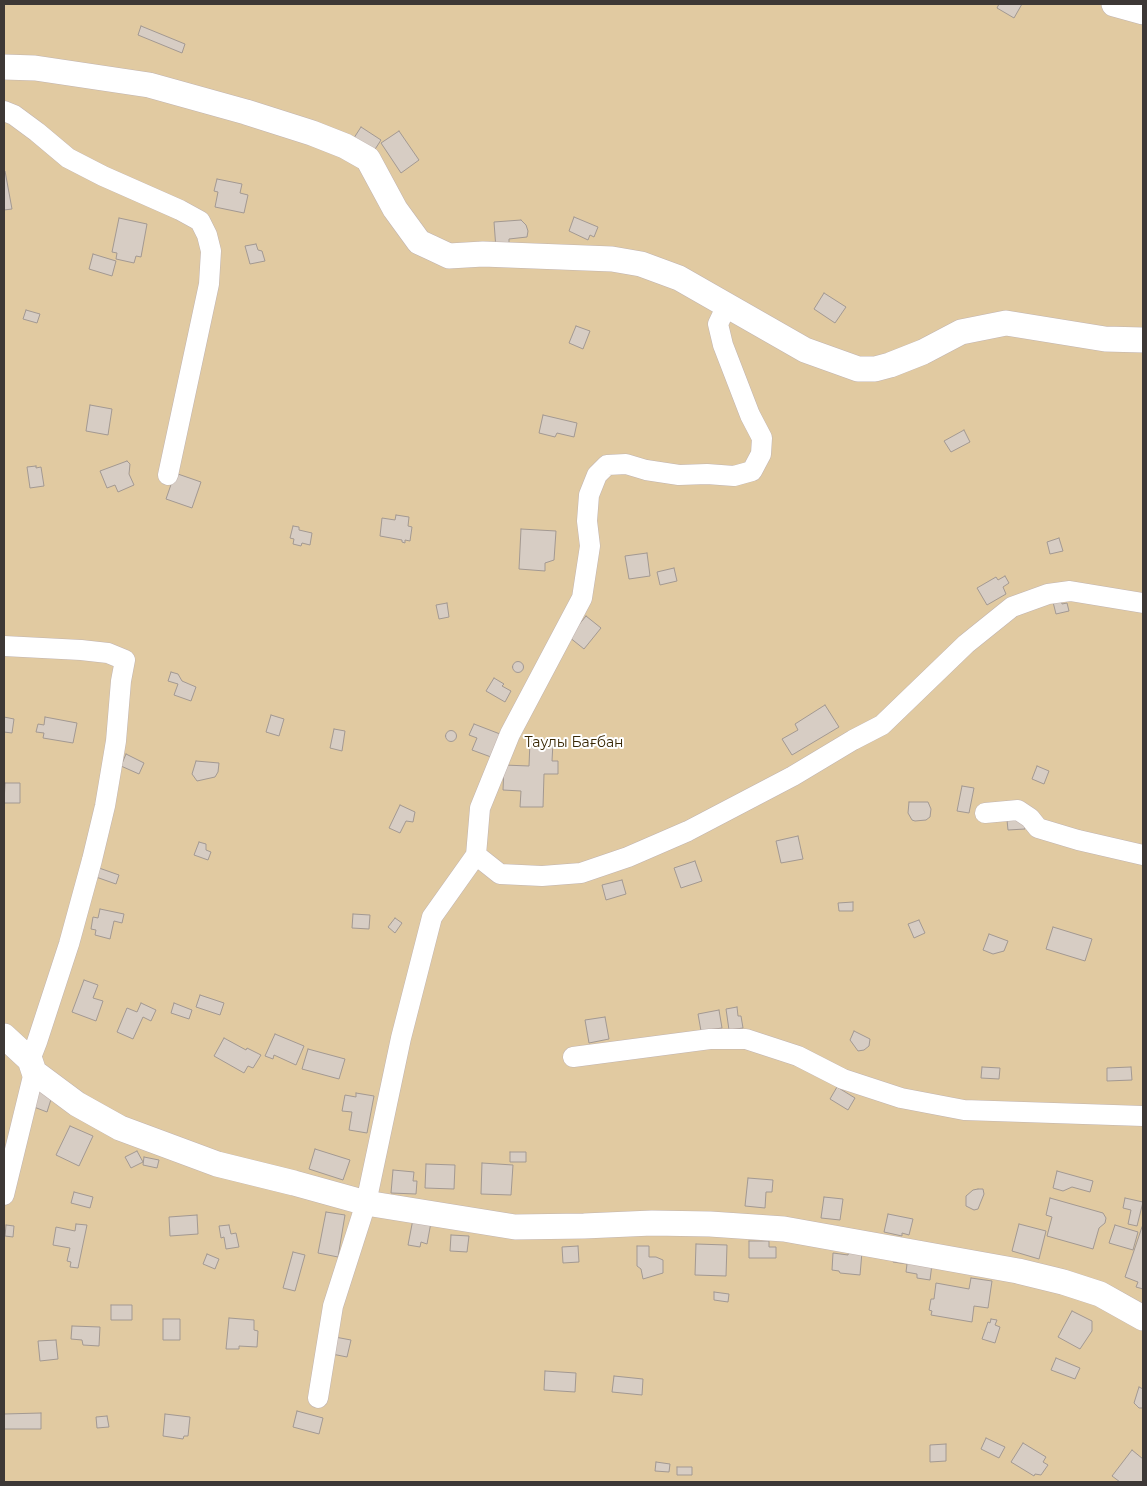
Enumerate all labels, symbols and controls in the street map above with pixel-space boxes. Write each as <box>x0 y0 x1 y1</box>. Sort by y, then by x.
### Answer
park label: Таулы Бағбан <box>524 735 624 751</box>

